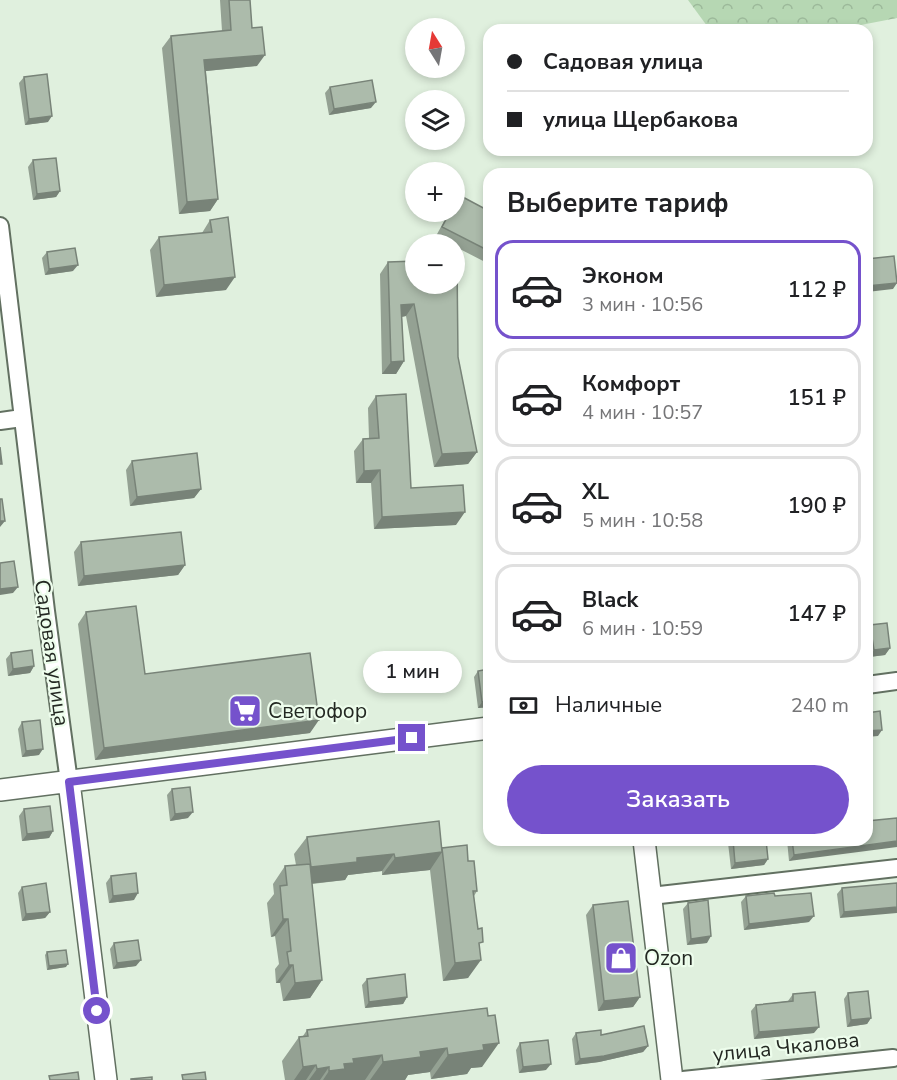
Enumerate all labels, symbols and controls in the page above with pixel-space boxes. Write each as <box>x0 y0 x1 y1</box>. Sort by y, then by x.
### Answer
north arrow <box>405 18 465 78</box>
map controls <box>405 18 465 294</box>
text: Садовая улица <box>543 47 703 77</box>
button: layers <box>405 90 465 150</box>
text: улица Щербакова <box>543 105 738 135</box>
button: + <box>405 162 465 222</box>
text: Выберите тариф <box>507 185 729 222</box>
button: − <box>405 234 465 294</box>
text: Эконом <box>582 261 664 291</box>
icon: car <box>510 263 564 317</box>
text: 112 ₽ <box>787 275 846 305</box>
text: 3 мин · 10:56 <box>582 291 703 318</box>
text: Комфорт <box>582 369 680 399</box>
icon: car <box>510 371 564 425</box>
text: 151 ₽ <box>787 383 846 413</box>
text: 4 мин · 10:57 <box>582 399 703 426</box>
text: XL <box>582 477 609 507</box>
icon: car <box>510 479 564 533</box>
text: 190 ₽ <box>787 491 846 521</box>
text: 5 мин · 10:58 <box>582 507 703 534</box>
street label: Садовая улица <box>28 578 76 728</box>
text: Black <box>582 585 638 615</box>
icon: car <box>510 587 564 641</box>
text: 147 ₽ <box>787 599 846 629</box>
text: 6 мин · 10:59 <box>582 615 703 642</box>
callout: 1 мин <box>362 651 462 693</box>
text: 1 мин <box>385 658 440 685</box>
icon: cash <box>507 689 540 722</box>
text: Наличные <box>555 690 662 720</box>
text: 240 m <box>791 692 849 719</box>
supermarket icon: Светофор <box>227 693 263 729</box>
place label: Светофор <box>268 697 367 725</box>
route end <box>398 724 425 751</box>
button: Заказать <box>507 765 849 834</box>
shop icon: Ozon <box>603 940 639 976</box>
place label: Ozon <box>644 944 693 972</box>
route start <box>83 997 110 1024</box>
street label: улица Чкалова <box>711 1025 861 1069</box>

